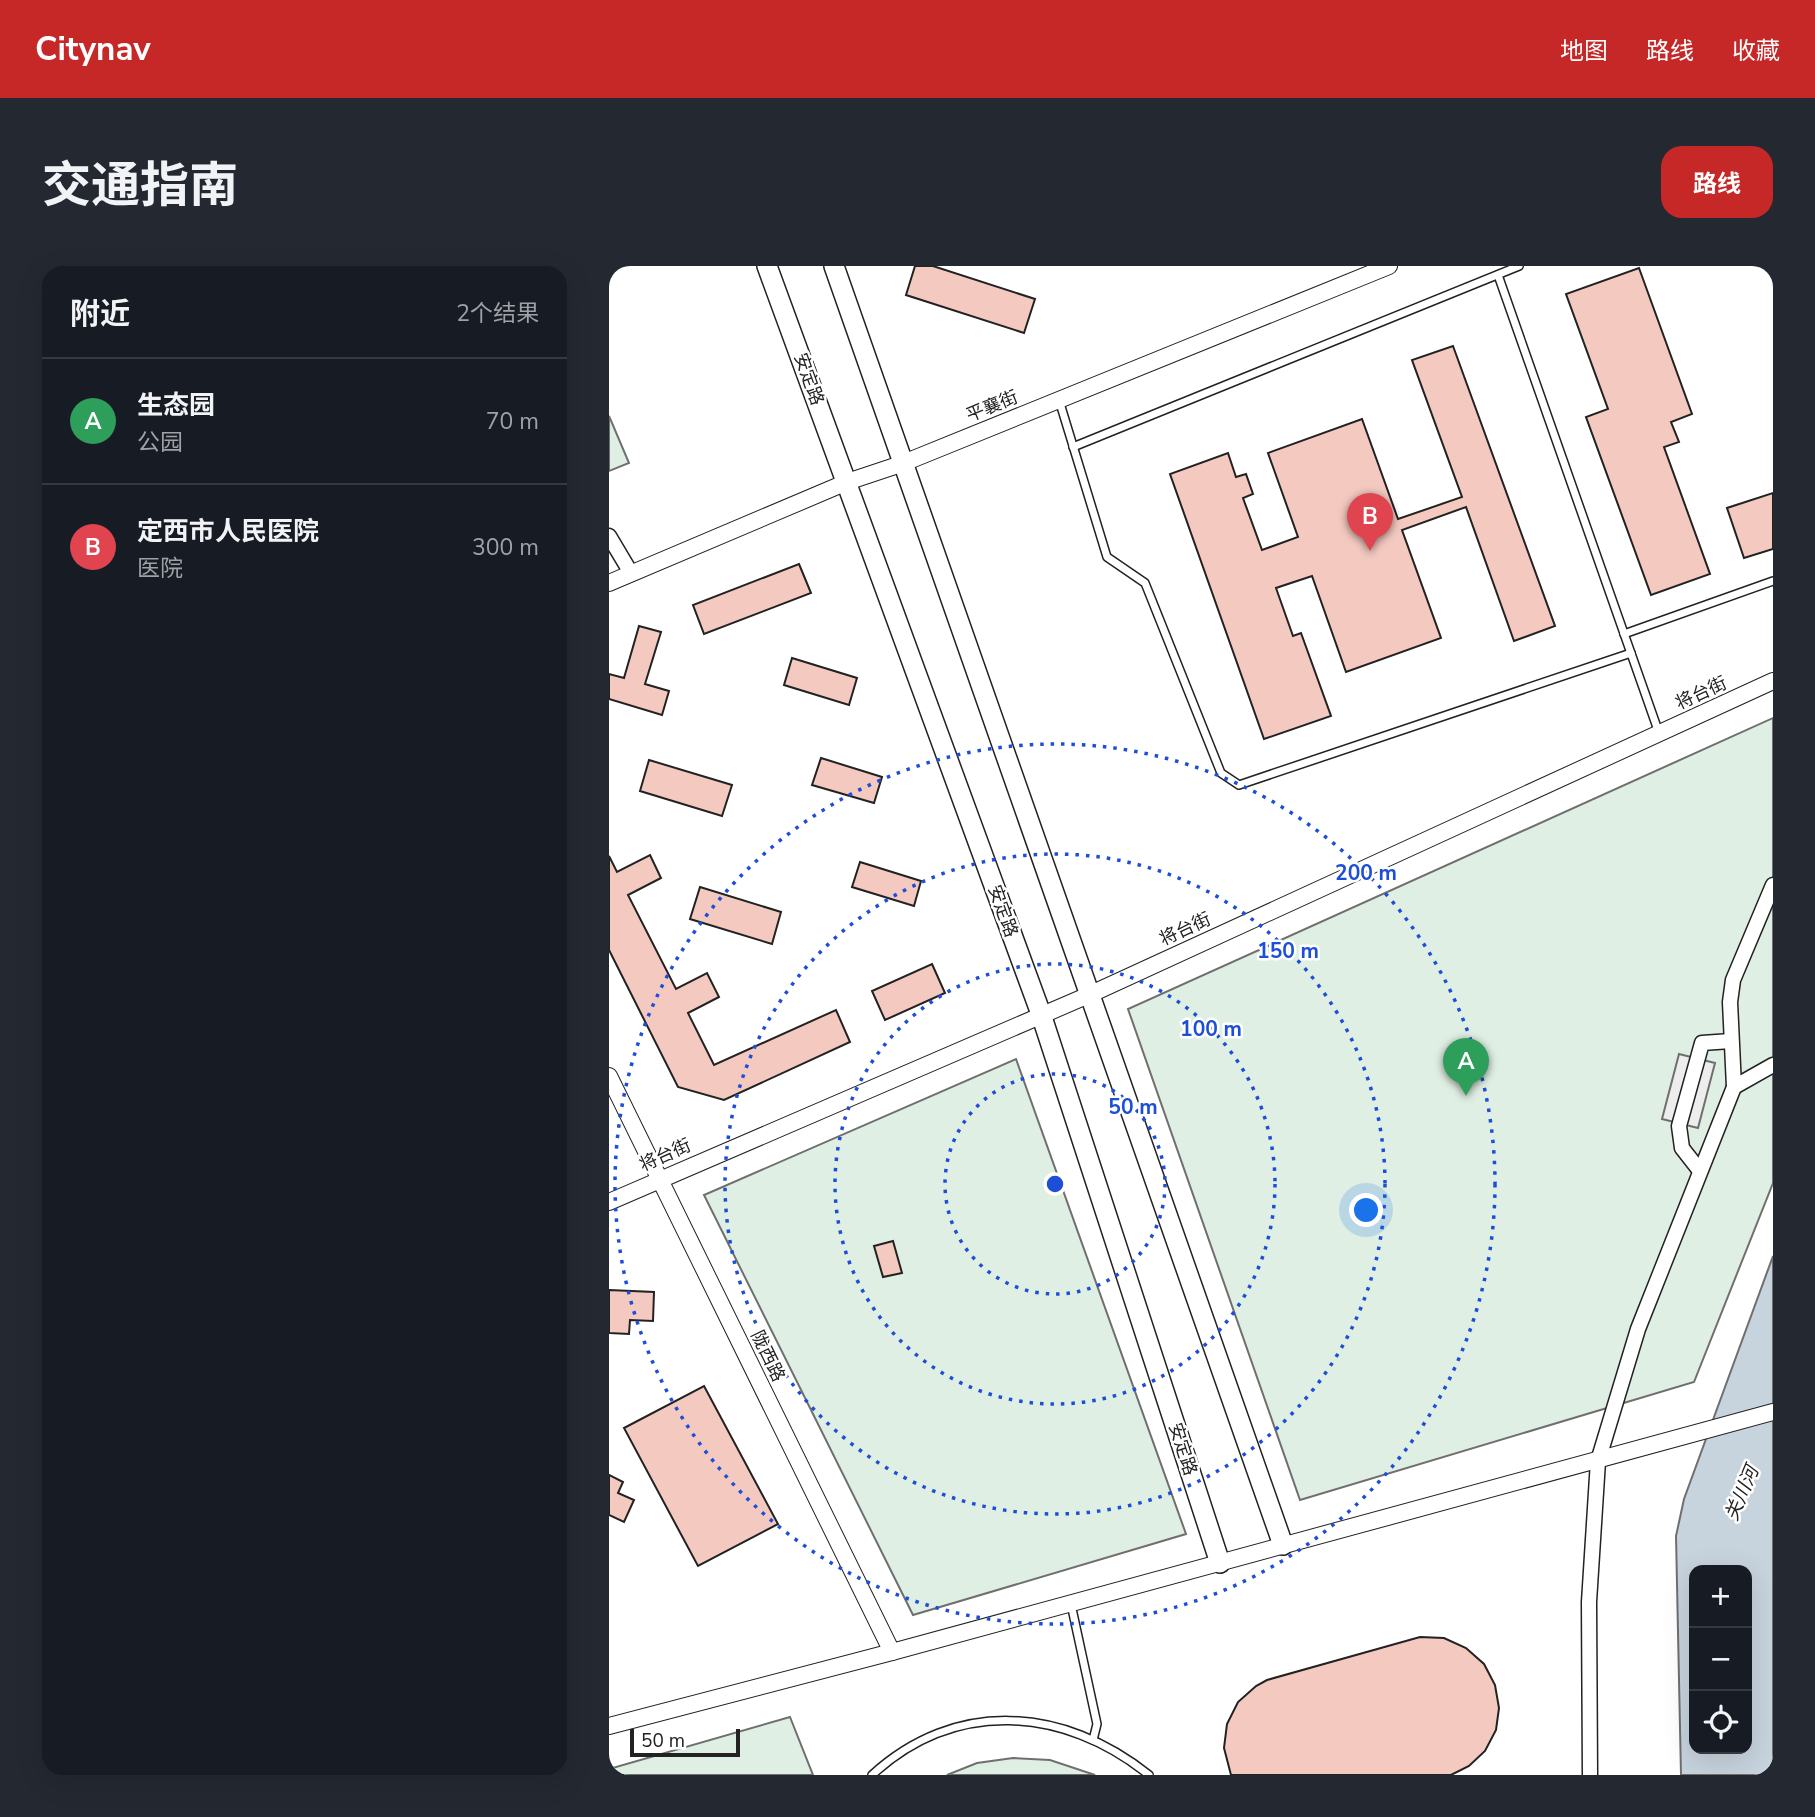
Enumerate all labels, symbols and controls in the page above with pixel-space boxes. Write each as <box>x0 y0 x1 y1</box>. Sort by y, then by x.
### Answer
text: Citynav <box>35 27 151 72</box>
text: 地图 <box>1560 35 1608 67</box>
text: 路线 <box>1646 35 1694 67</box>
text: 收藏 <box>1732 35 1780 67</box>
button: 路线 <box>1661 146 1773 218</box>
text: 交通指南 <box>42 152 238 219</box>
text: 附近 <box>70 294 130 335</box>
text: 2个结果 <box>456 298 539 329</box>
street label: 安定路 <box>788 350 830 408</box>
street label: 平襄街 <box>962 385 1022 427</box>
text: 生态园 <box>137 388 215 423</box>
text: A <box>84 406 102 437</box>
text: 70 m <box>486 406 539 437</box>
text: 公园 <box>137 427 183 458</box>
pin: B <box>1347 493 1393 551</box>
text: 定西市人民医院 <box>137 514 319 549</box>
text: B <box>85 532 101 563</box>
text: 300 m <box>472 532 539 563</box>
text: 医院 <box>137 553 183 584</box>
street label: 将台街 <box>1671 671 1731 715</box>
text: 200 m <box>1335 859 1397 887</box>
street label: 安定路 <box>982 882 1024 940</box>
street label: 将台街 <box>1155 907 1215 951</box>
text: 150 m <box>1257 937 1319 965</box>
text: 100 m <box>1180 1015 1242 1043</box>
pin: A <box>1443 1038 1489 1096</box>
text: 50 m <box>1108 1093 1158 1121</box>
street label: 将台街 <box>635 1133 695 1177</box>
centre of rings <box>1043 1172 1067 1196</box>
your location <box>1349 1193 1383 1227</box>
street label: 陇西路 <box>745 1326 791 1386</box>
street label: 安定路 <box>1163 1420 1203 1478</box>
water label: 关川河 <box>1719 1458 1767 1525</box>
map controls <box>1689 1565 1752 1754</box>
button: + <box>1689 1565 1752 1628</box>
button: − <box>1689 1628 1752 1691</box>
button: locate <box>1689 1691 1752 1754</box>
scale bar <box>630 1726 740 1758</box>
text: 50 m <box>641 1728 685 1754</box>

